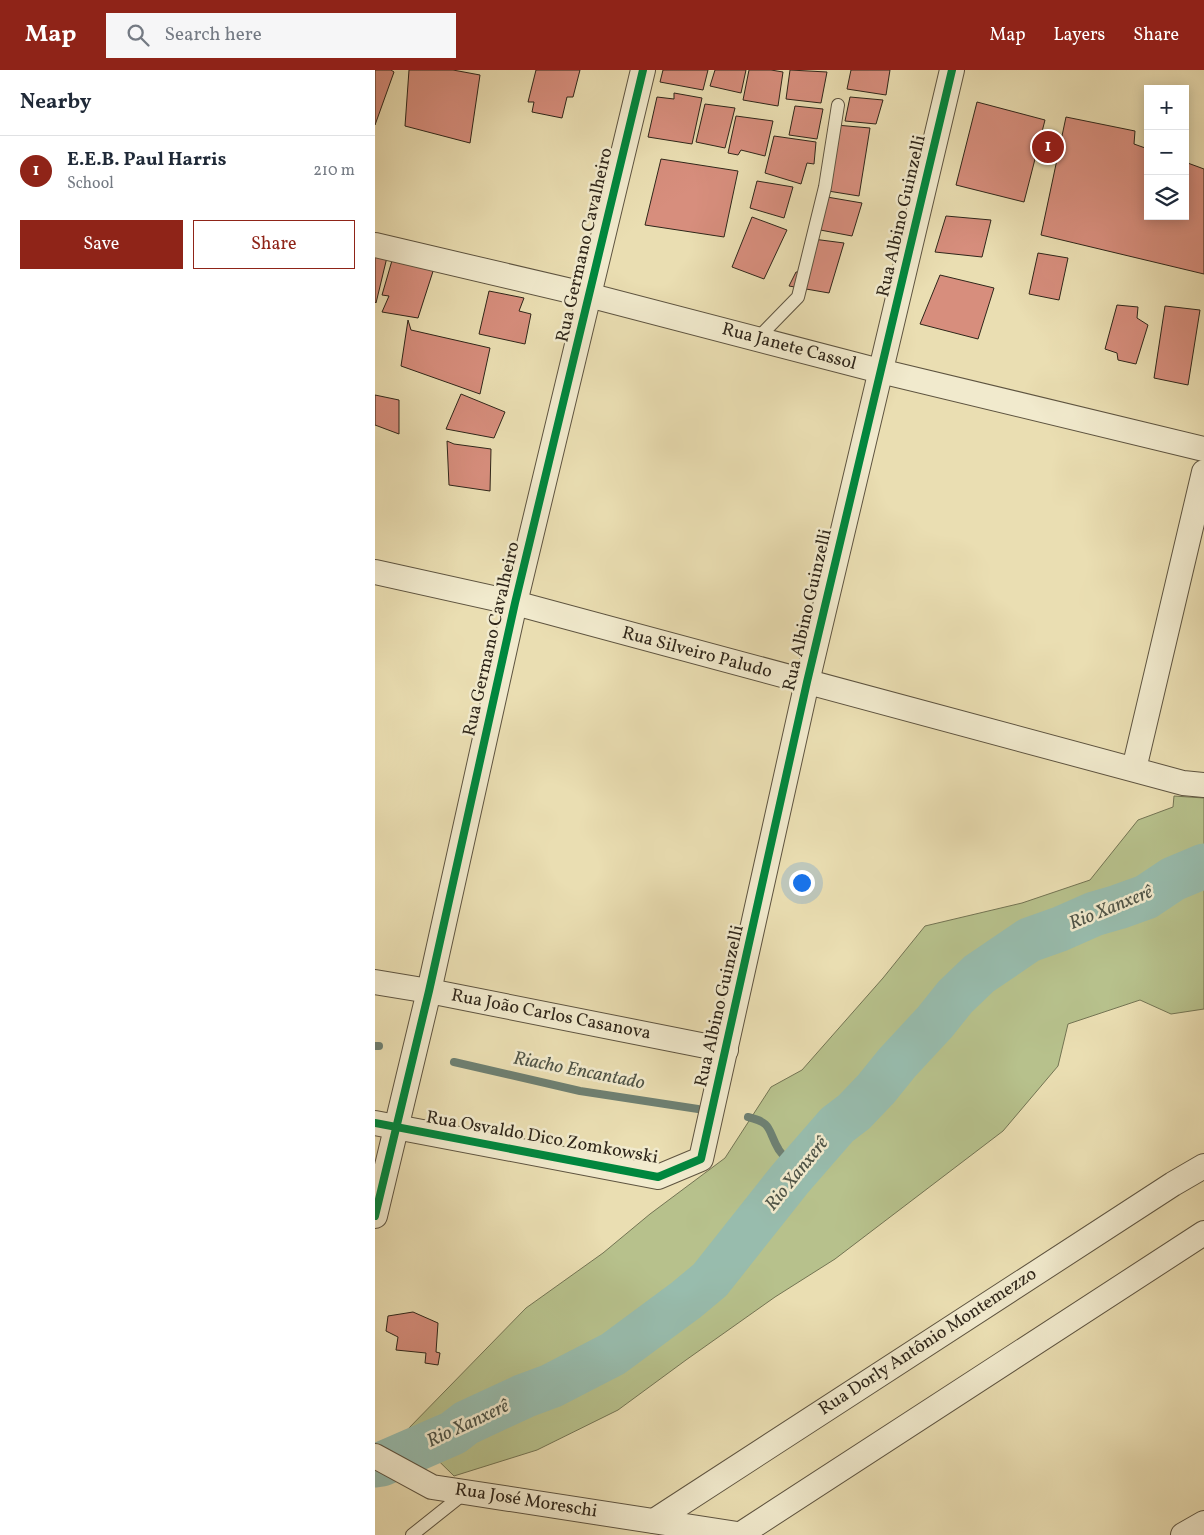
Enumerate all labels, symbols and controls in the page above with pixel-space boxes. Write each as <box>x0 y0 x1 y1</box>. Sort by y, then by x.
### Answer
search box <box>106 13 456 58</box>
text: Map <box>25 18 76 52</box>
icon: search <box>124 21 152 49</box>
text: Search here <box>164 22 262 48</box>
text: Map <box>989 23 1025 48</box>
text: Layers <box>1053 23 1105 48</box>
text: Share <box>1133 23 1179 48</box>
map controls <box>1144 85 1189 220</box>
button: + <box>1144 85 1189 130</box>
text: Nearby <box>20 88 91 117</box>
pin: 1 <box>1032 128 1064 166</box>
button: − <box>1144 130 1189 175</box>
street label: Rua Albino Guinzelli <box>871 133 933 299</box>
street label: Rua Germano Cavalheiro <box>550 145 620 345</box>
text: E.E.B. Paul Harris <box>67 147 226 173</box>
text: 1 <box>33 160 39 182</box>
text: 210 m <box>313 160 355 182</box>
text: School <box>67 173 114 195</box>
button: layers <box>1144 175 1189 220</box>
button: Save <box>20 220 183 269</box>
button: Share <box>193 220 355 269</box>
street label: Rua Janete Cassol <box>719 317 859 377</box>
street label: Rua Albino Guinzelli <box>777 527 839 693</box>
street label: Rua Germano Cavalheiro <box>457 539 527 739</box>
street label: Rua Silveiro Paludo <box>619 621 775 685</box>
your location <box>789 870 815 896</box>
water label: Rio Xanxerê <box>1065 879 1158 937</box>
street label: Rua Albino Guinzelli <box>689 923 751 1089</box>
street label: Rua João Carlos Casanova <box>449 983 653 1047</box>
water label: Riacho Encantado <box>511 1046 647 1097</box>
street label: Rua Osvaldo Dico Zomkowski <box>424 1105 660 1171</box>
water label: Rio Xanxerê <box>759 1131 836 1216</box>
street label: Rua Dorly Antônio Montemezzo <box>814 1262 1042 1422</box>
water label: Rio Xanxerê <box>423 1393 514 1454</box>
street label: Rua José Moreschi <box>453 1477 599 1525</box>

